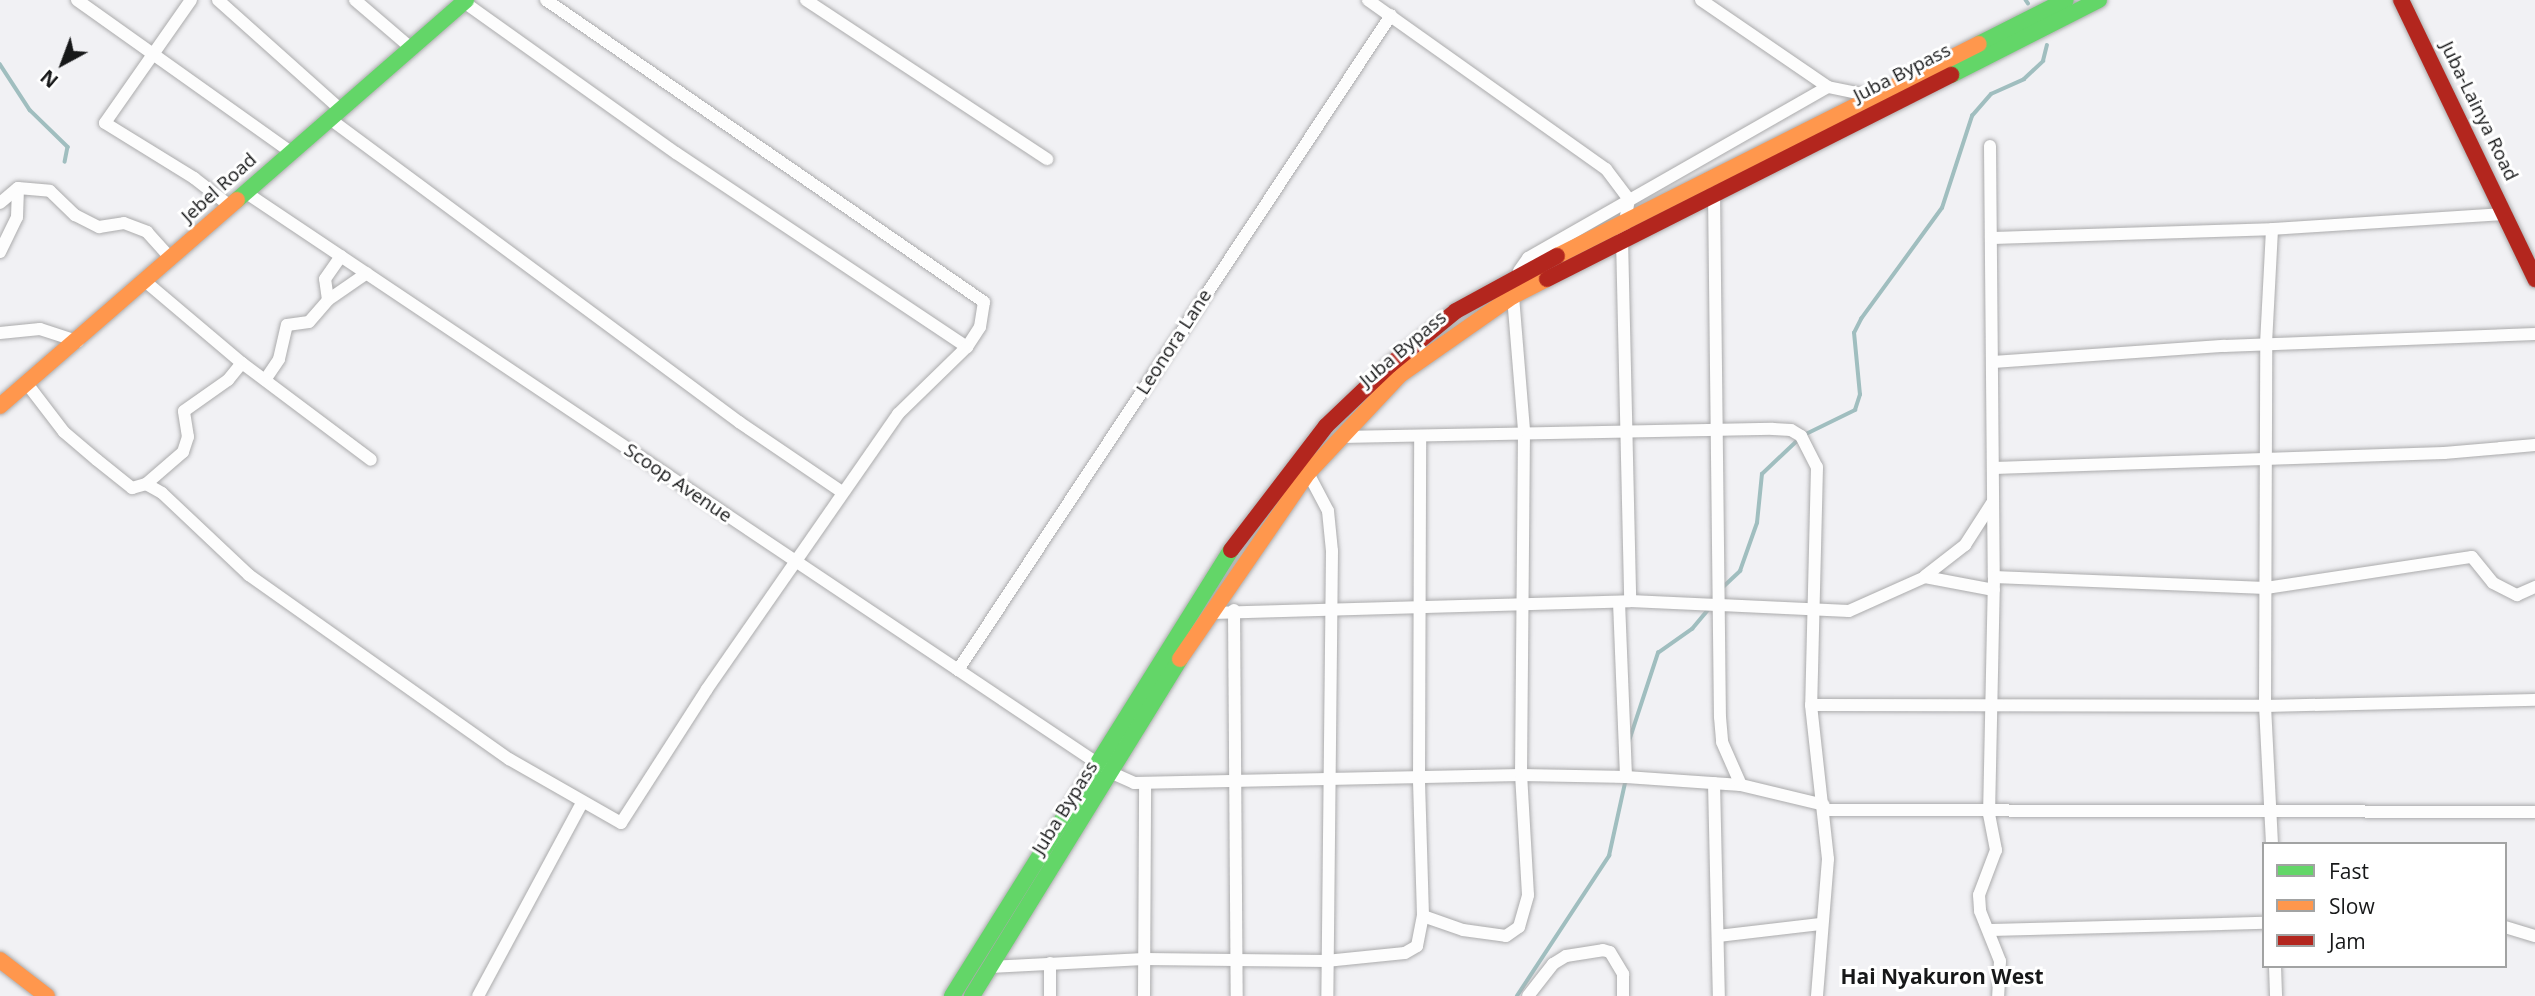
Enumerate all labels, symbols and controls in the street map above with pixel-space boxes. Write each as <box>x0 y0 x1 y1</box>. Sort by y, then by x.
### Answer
north arrow <box>28 28 98 98</box>
street label: Juba-Lainya Road <box>2435 38 2523 184</box>
street label: Juba Bypass <box>1850 39 1954 107</box>
text: N <box>35 64 64 94</box>
street label: Jebel Road <box>177 148 261 228</box>
street label: Leonora Lane <box>1131 285 1217 399</box>
street label: Juba Bypass <box>1355 306 1451 392</box>
street label: Scoop Avenue <box>620 439 736 527</box>
street label: Juba Bypass <box>1027 757 1103 859</box>
legend <box>2262 842 2507 968</box>
text: Fast <box>2329 857 2369 885</box>
text: Slow <box>2329 892 2375 920</box>
text: Jam <box>2329 927 2366 955</box>
district label: Hai Nyakuron West <box>1840 963 2044 989</box>

